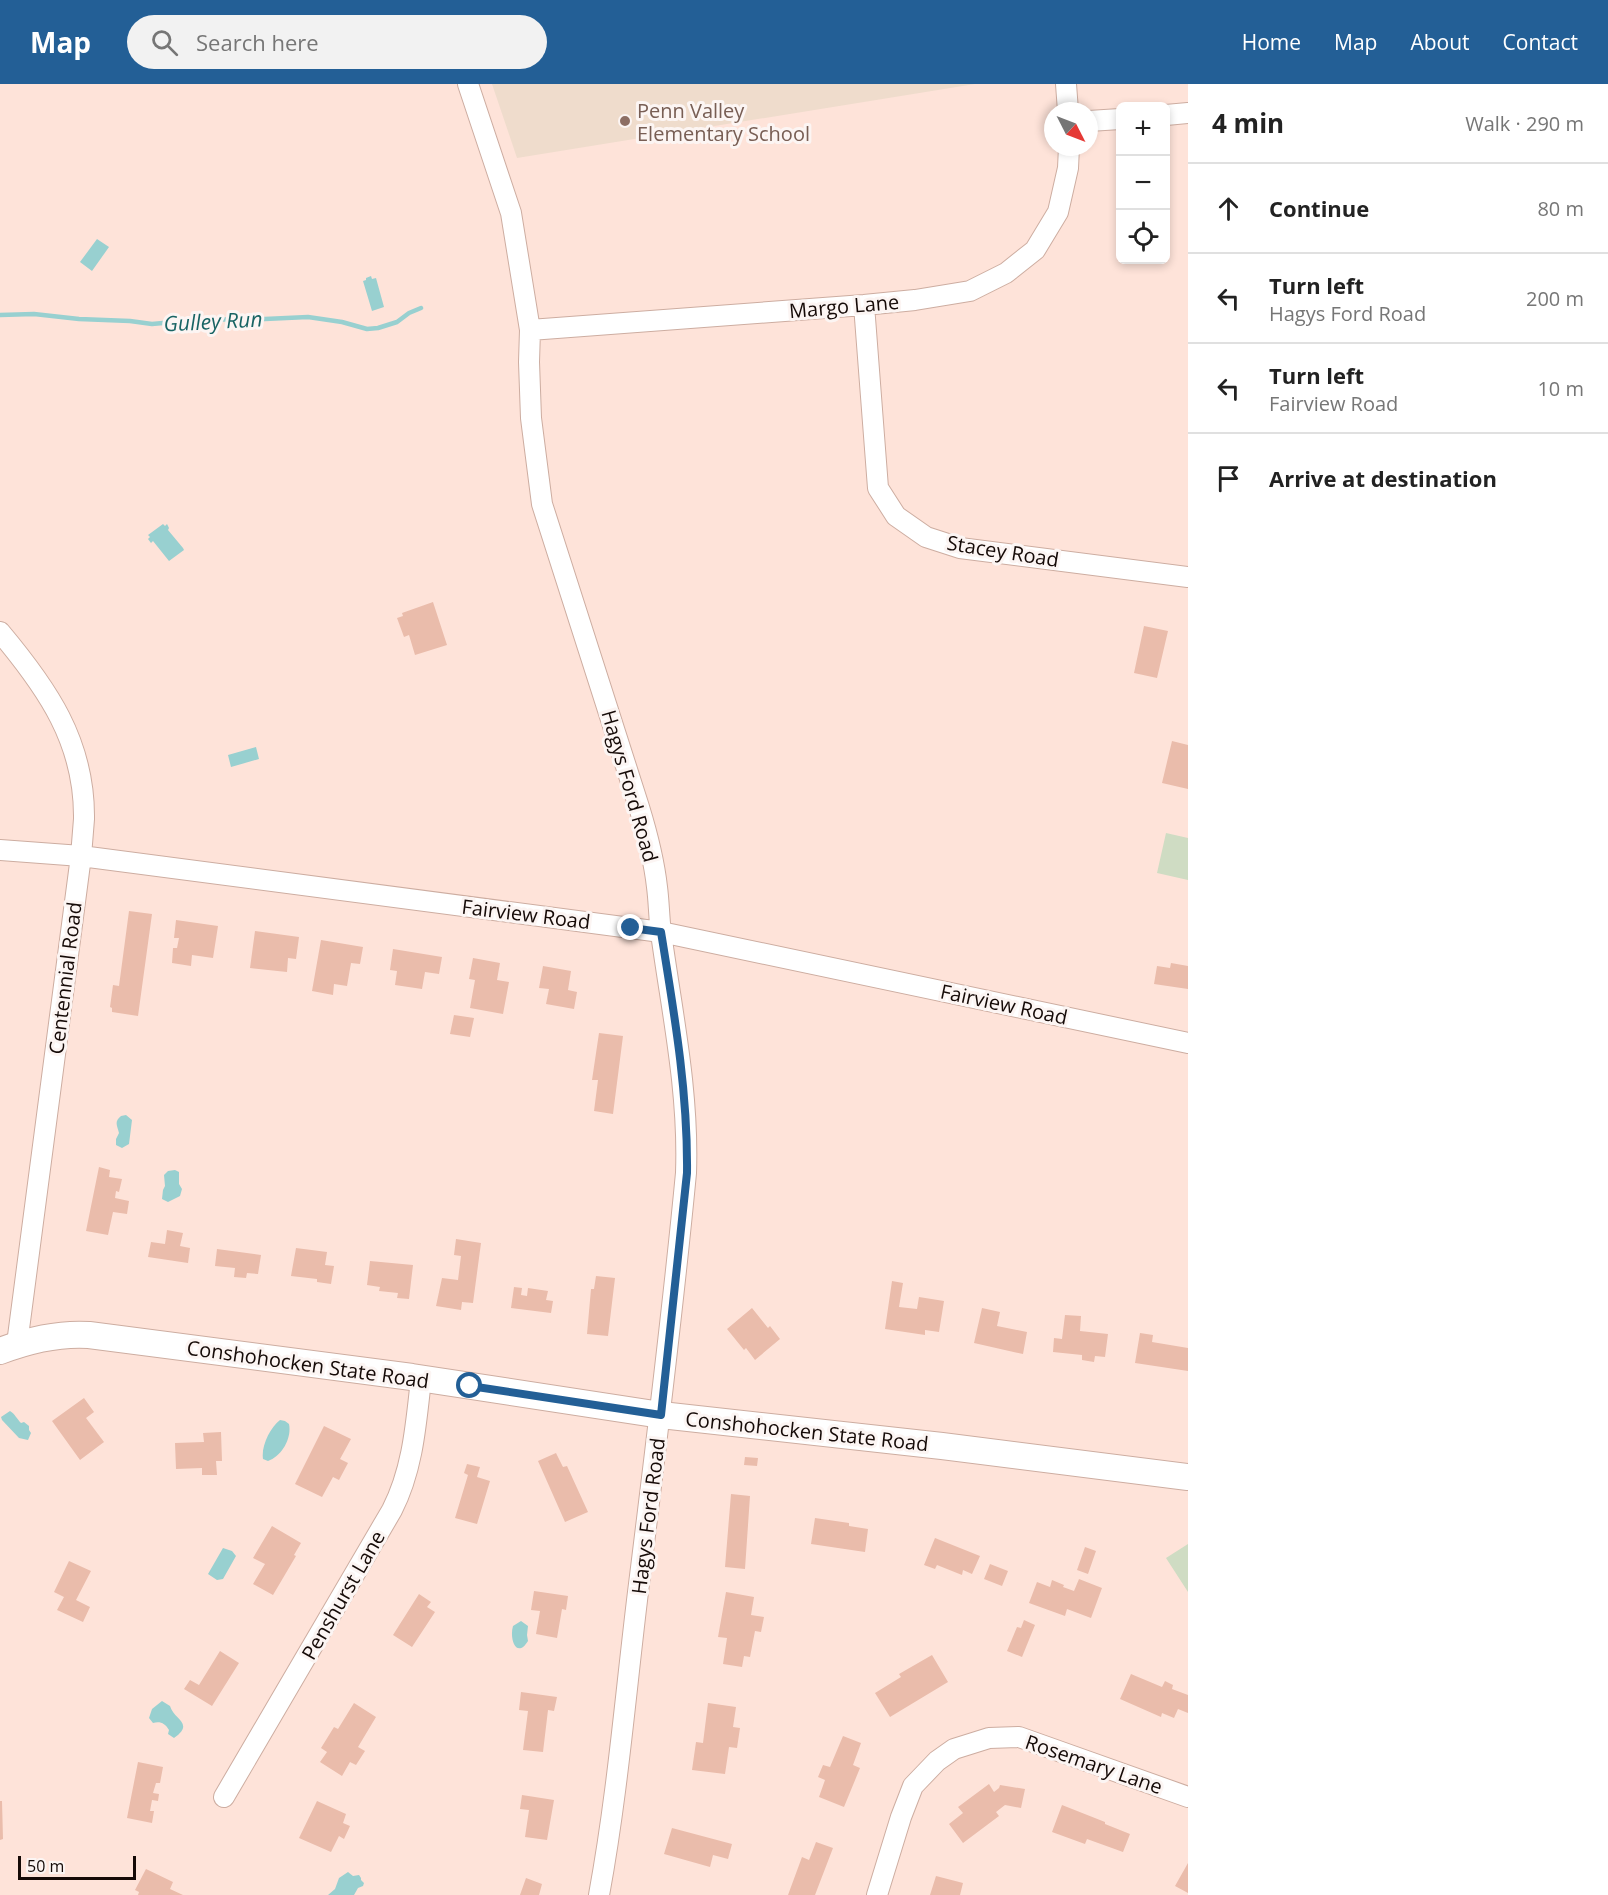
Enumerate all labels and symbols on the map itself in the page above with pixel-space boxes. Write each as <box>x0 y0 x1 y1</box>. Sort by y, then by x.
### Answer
place label: Penn Valley Elementary School <box>637 97 810 147</box>
north arrow <box>1044 102 1098 156</box>
marker: Penn Valley Elementary School <box>618 114 632 128</box>
street label: Margo Lane <box>788 288 900 324</box>
water label: Gulley Run <box>163 304 263 338</box>
street label: Stacey Road <box>945 529 1061 573</box>
street label: Hagys Ford Road <box>595 707 665 865</box>
street label: Fairview Road <box>460 893 592 935</box>
street label: Centennial Road <box>42 900 88 1056</box>
route end <box>617 914 643 940</box>
street label: Fairview Road <box>938 977 1070 1031</box>
street label: Conshohocken State Road <box>185 1334 431 1394</box>
route start <box>456 1372 482 1398</box>
street label: Conshohocken State Road <box>684 1405 930 1457</box>
street label: Hagys Ford Road <box>625 1436 671 1596</box>
street label: Penshurst Lane <box>295 1526 391 1664</box>
street label: Rosemary Lane <box>1022 1728 1166 1800</box>
scale bar <box>18 1853 136 1880</box>

